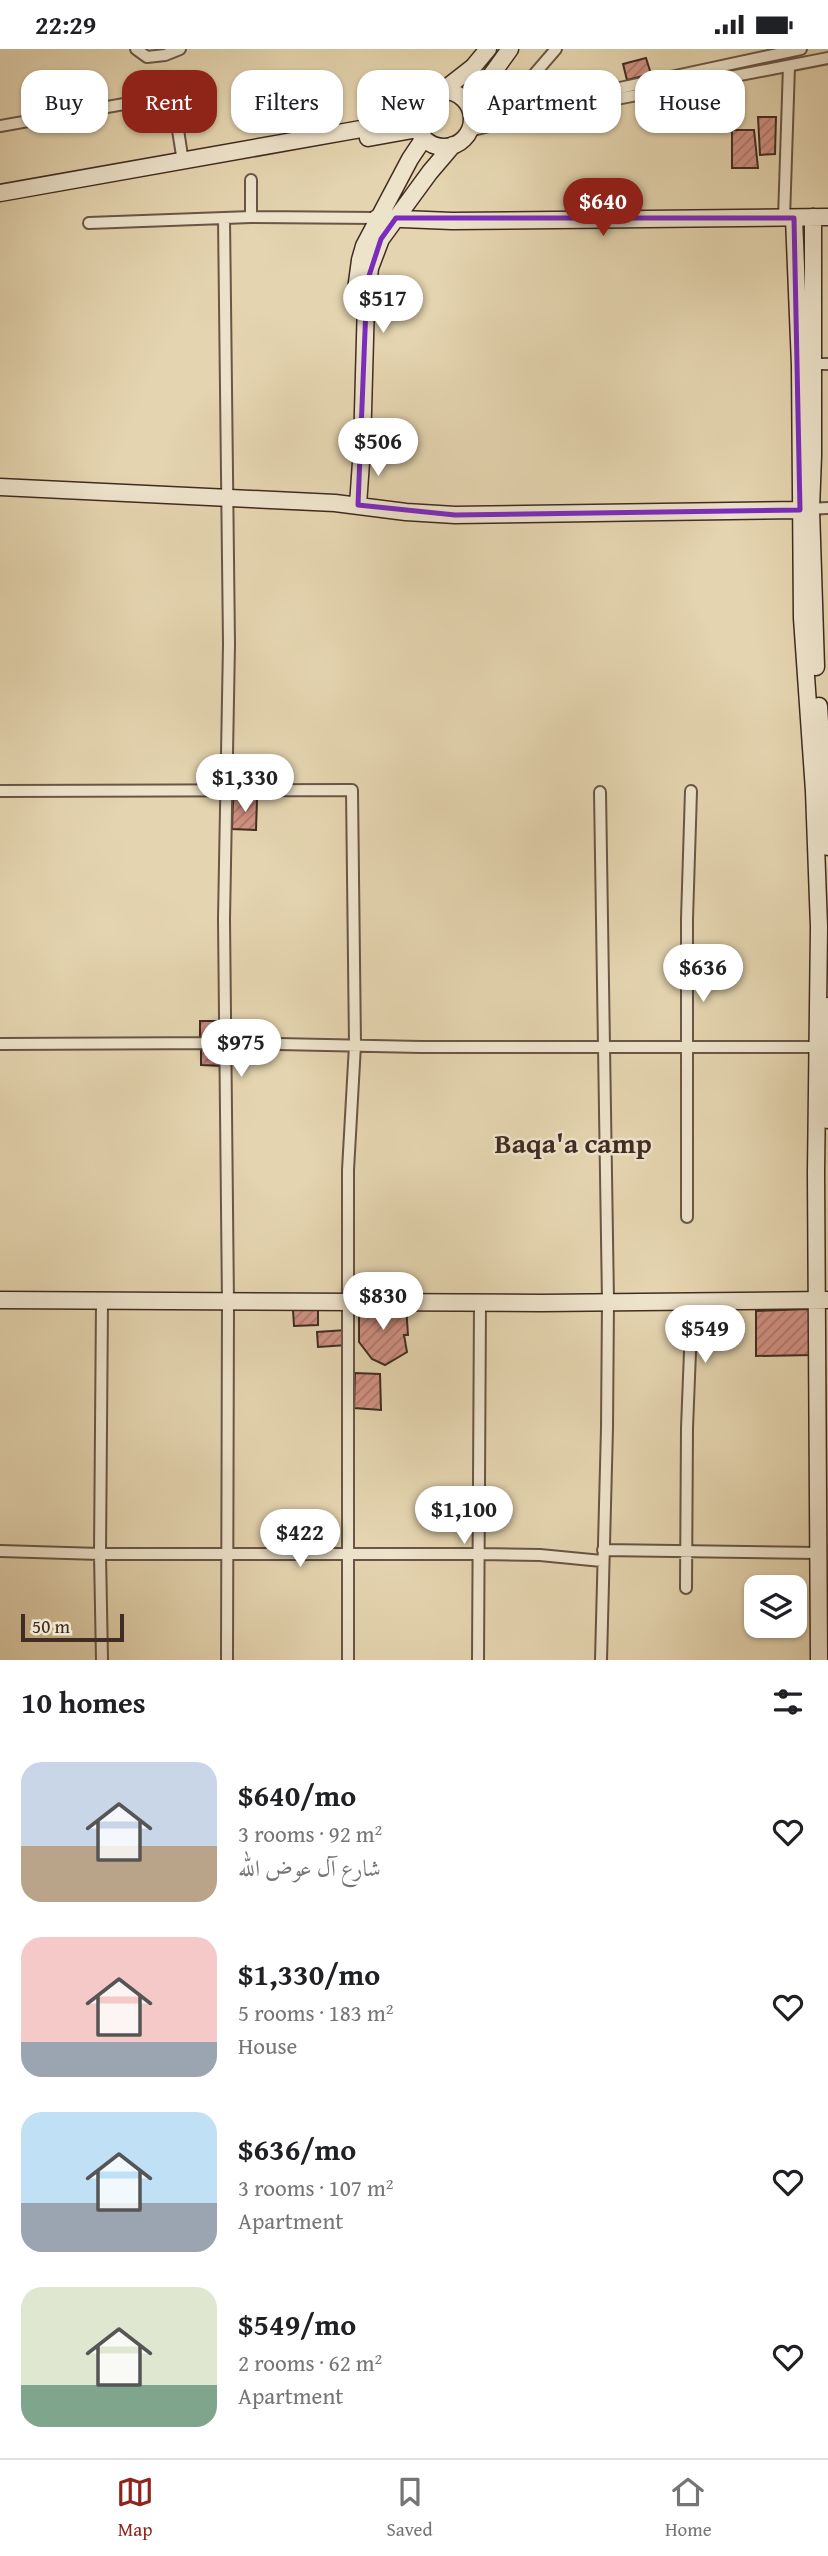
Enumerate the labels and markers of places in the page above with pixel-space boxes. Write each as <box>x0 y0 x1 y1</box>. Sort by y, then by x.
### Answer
pin: $640 <box>562 179 644 238</box>
pin: $517 <box>342 275 424 335</box>
pin: $506 <box>337 419 419 478</box>
pin: $1,330 <box>188 755 302 814</box>
pin: $636 <box>662 944 744 1004</box>
pin: $975 <box>200 1019 282 1079</box>
pin: $830 <box>342 1273 424 1332</box>
pin: $549 <box>664 1305 746 1365</box>
pin: $1,100 <box>407 1487 521 1546</box>
pin: $422 <box>259 1509 341 1569</box>

